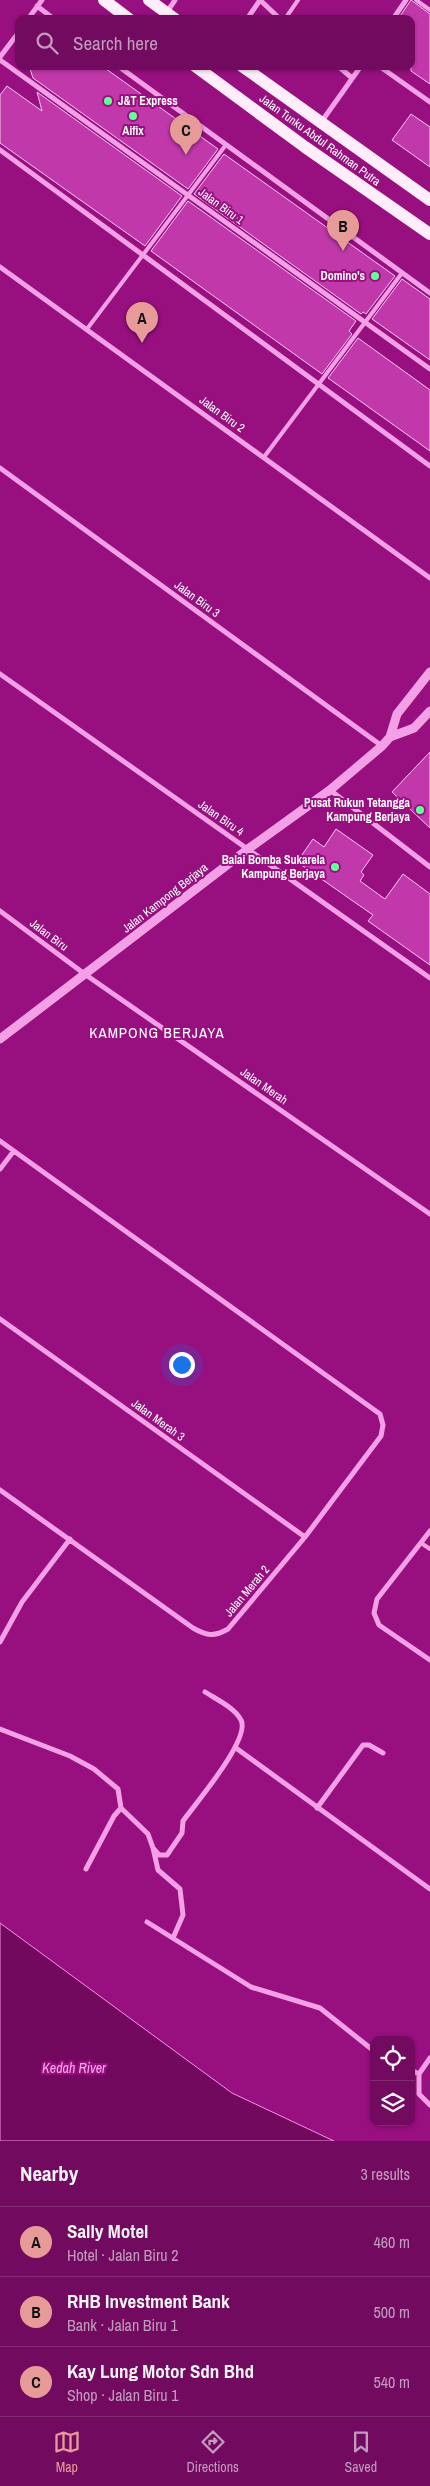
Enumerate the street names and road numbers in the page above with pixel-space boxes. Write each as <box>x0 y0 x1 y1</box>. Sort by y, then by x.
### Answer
street label: Jalan Tunku Abdul Rahman Putra <box>256 91 384 190</box>
street label: Jalan Biru 1 <box>195 184 247 228</box>
street label: Jalan Biru 2 <box>196 392 248 436</box>
street label: Jalan Biru 3 <box>171 577 223 621</box>
street label: Jalan Biru 4 <box>195 796 248 840</box>
street label: Jalan Kampong Berjaya <box>119 859 211 936</box>
street label: Jalan Biru <box>26 915 72 955</box>
street label: Jalan Merah <box>237 1064 291 1108</box>
street label: Jalan Merah 3 <box>128 1395 188 1445</box>
street label: Jalan Merah 2 <box>221 1562 273 1620</box>

